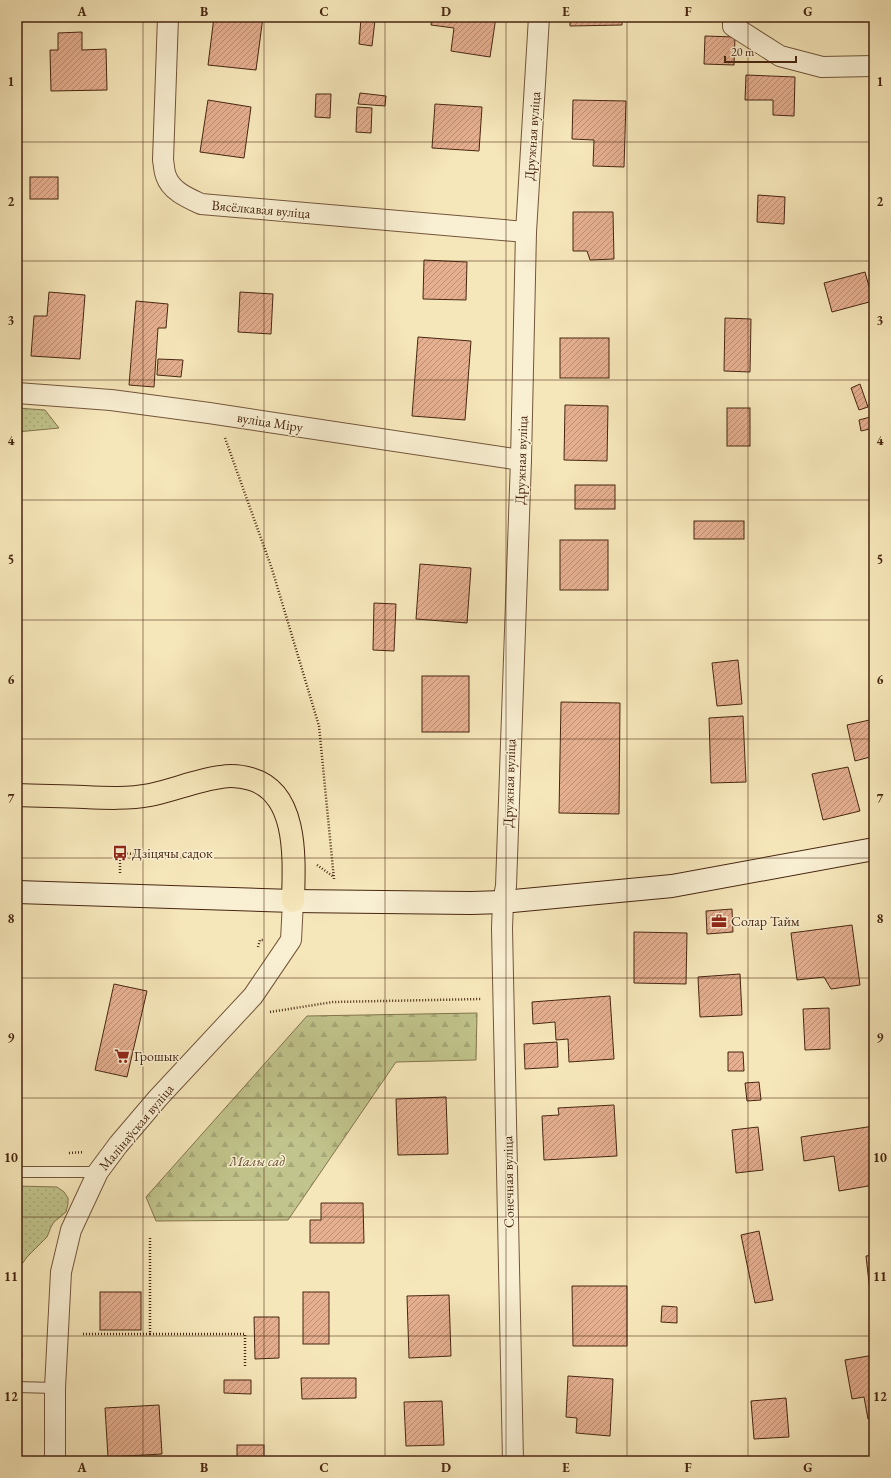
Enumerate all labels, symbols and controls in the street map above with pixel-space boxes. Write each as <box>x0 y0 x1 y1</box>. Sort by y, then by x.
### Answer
text: A <box>76 3 87 20</box>
text: B <box>200 3 208 20</box>
text: C <box>319 3 329 20</box>
text: D <box>441 3 451 20</box>
text: E <box>562 3 570 20</box>
text: F <box>684 3 692 20</box>
text: G <box>803 3 813 20</box>
scale bar <box>725 38 796 64</box>
text: 20 m <box>731 44 755 60</box>
text: 1 <box>8 73 15 90</box>
text: 1 <box>877 73 884 90</box>
street label: Дружная вуліца <box>520 91 544 181</box>
text: 2 <box>8 193 15 210</box>
text: 2 <box>877 193 884 210</box>
street label: Вясёлкавая вуліца <box>211 196 312 222</box>
text: 3 <box>8 312 15 329</box>
text: 3 <box>877 312 884 329</box>
street label: вуліца Міру <box>236 408 305 436</box>
street label: Дружная вуліца <box>510 415 532 505</box>
text: 4 <box>8 432 15 449</box>
text: 4 <box>877 432 884 449</box>
text: 5 <box>8 551 14 568</box>
text: 5 <box>877 551 883 568</box>
text: 6 <box>8 671 15 688</box>
text: 6 <box>877 671 884 688</box>
street label: Дружная вуліца <box>498 738 520 828</box>
text: 7 <box>8 790 15 807</box>
text: 7 <box>877 790 884 807</box>
bus stop icon: Дзіцячы садок <box>111 844 129 862</box>
place label: Дзіцячы садок <box>132 844 213 862</box>
text: 8 <box>8 910 15 927</box>
text: 8 <box>877 910 884 927</box>
office icon: Солар Тайм <box>710 912 728 930</box>
place label: Солар Тайм <box>731 912 800 930</box>
text: 9 <box>8 1029 15 1046</box>
text: 9 <box>877 1029 884 1046</box>
supermarket icon: Грошык <box>113 1047 131 1065</box>
place label: Грошык <box>134 1047 179 1065</box>
street label: Малінаўская вуліца <box>94 1080 178 1174</box>
street label: Сонечная вуліца <box>498 1135 518 1228</box>
text: 10 <box>4 1149 18 1166</box>
text: 10 <box>873 1149 887 1166</box>
park label: Малы сад <box>228 1152 285 1170</box>
text: 11 <box>4 1268 18 1285</box>
text: 11 <box>873 1268 887 1285</box>
text: 12 <box>4 1388 18 1405</box>
text: 12 <box>873 1388 887 1405</box>
text: A <box>76 1459 87 1476</box>
text: B <box>200 1459 208 1476</box>
text: C <box>319 1459 329 1476</box>
text: D <box>441 1459 451 1476</box>
text: E <box>562 1459 570 1476</box>
text: F <box>684 1459 692 1476</box>
text: G <box>803 1459 813 1476</box>

